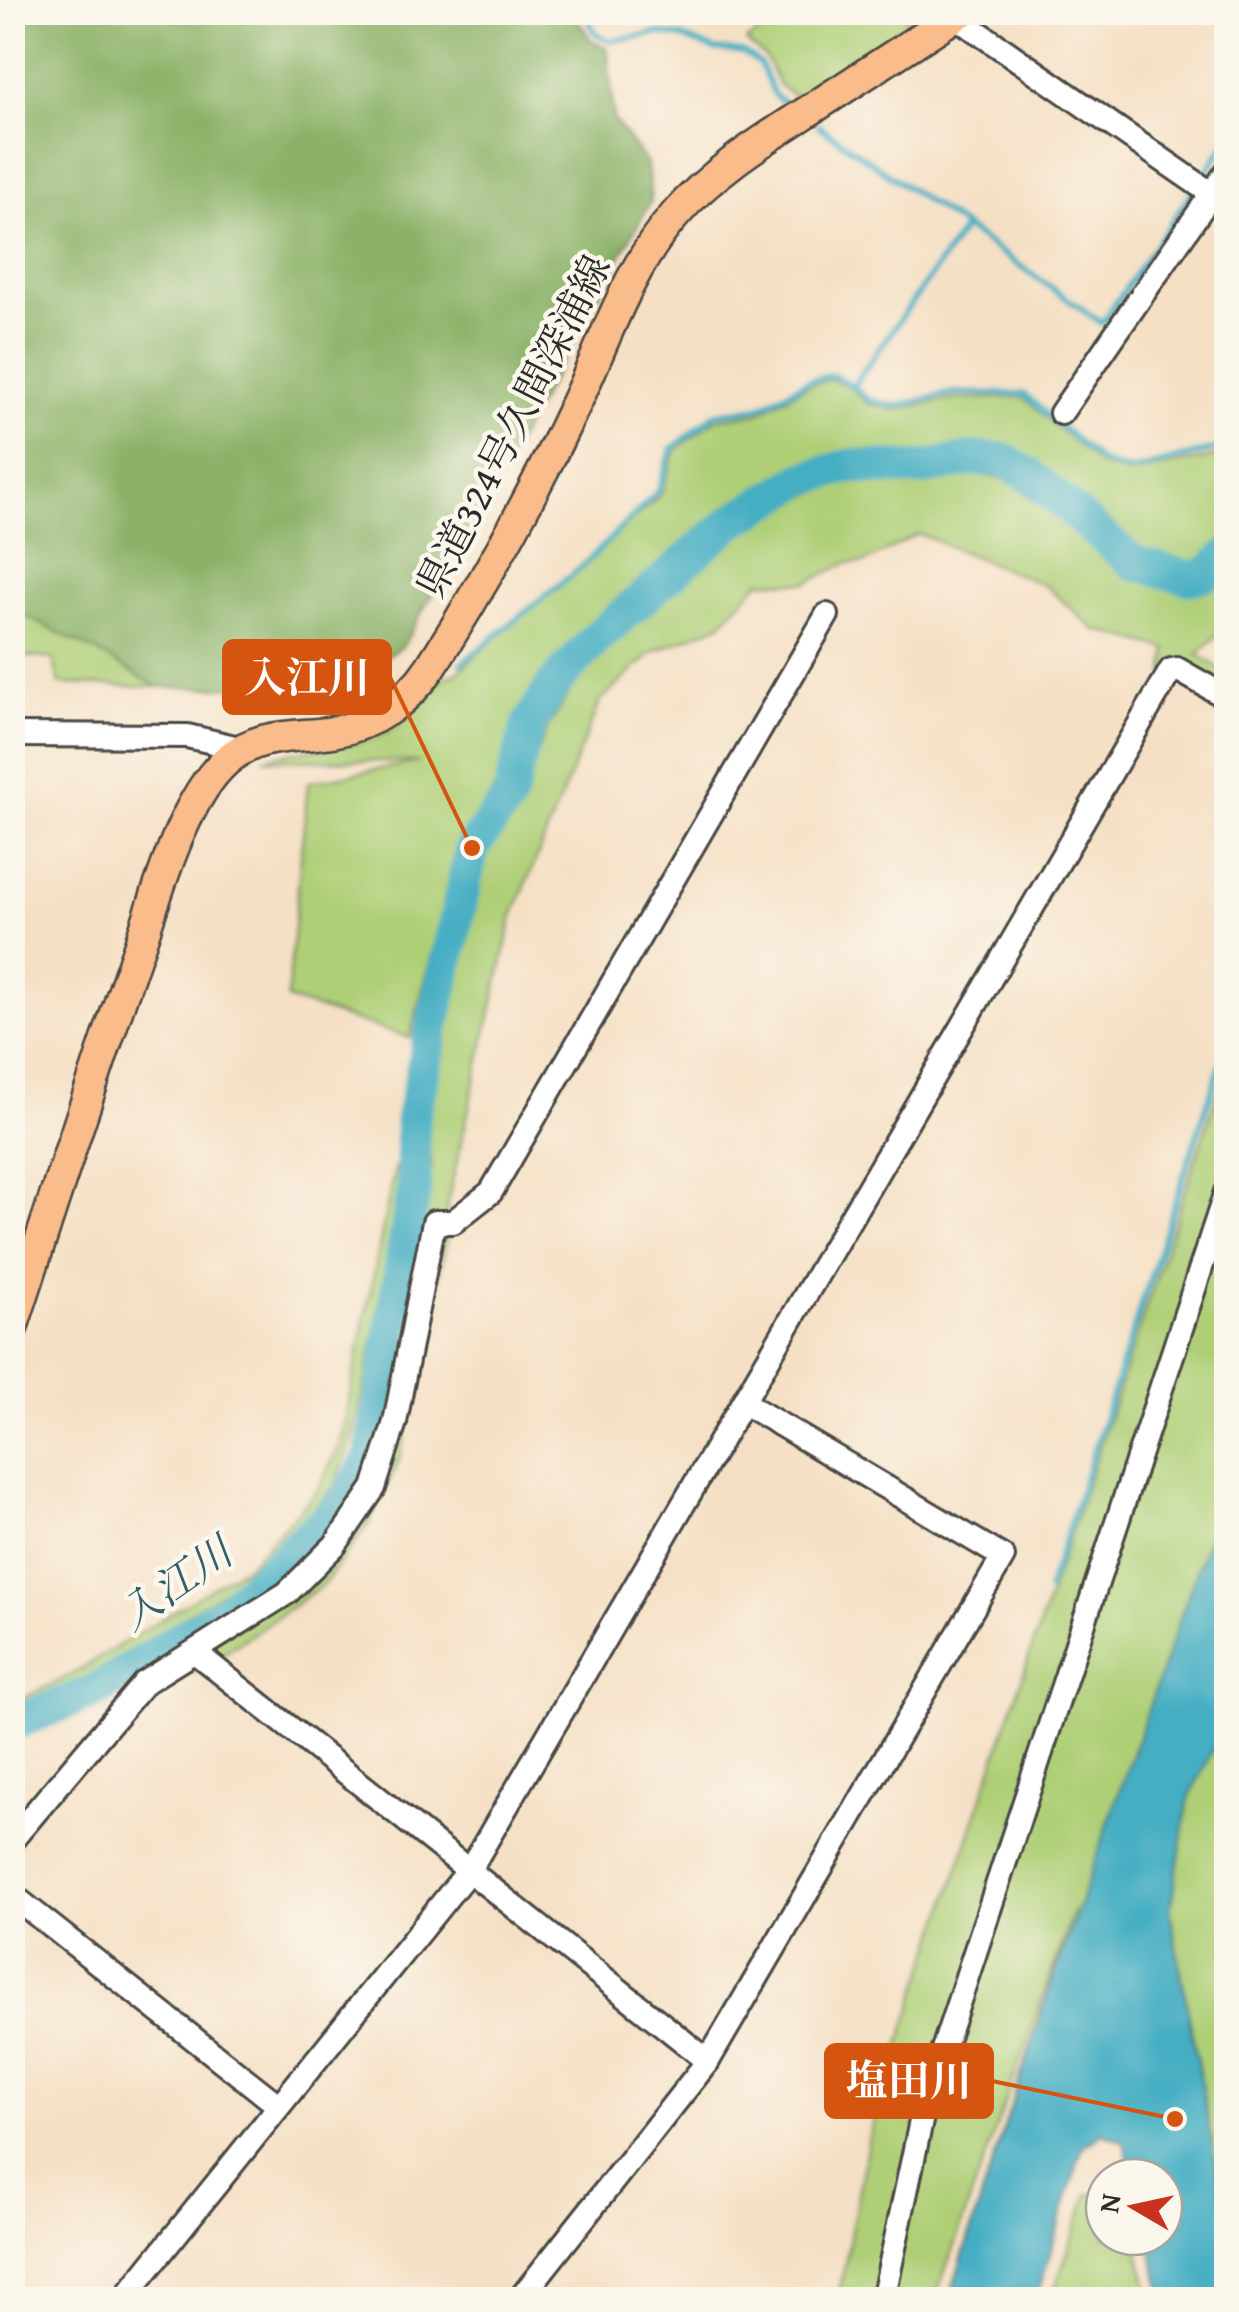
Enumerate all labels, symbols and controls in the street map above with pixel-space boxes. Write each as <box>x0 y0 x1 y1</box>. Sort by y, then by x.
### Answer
street label: 県道324号久間深浦線 <box>401 244 625 607</box>
callout: 入江川 <box>224 641 390 713</box>
text: 入江川 <box>244 646 370 707</box>
water label: 入江川 <box>106 1519 247 1644</box>
callout: 塩田川 <box>826 2045 992 2117</box>
text: 塩田川 <box>846 2049 972 2110</box>
north arrow <box>1084 2157 1184 2257</box>
text: N <box>1087 2190 1131 2215</box>

